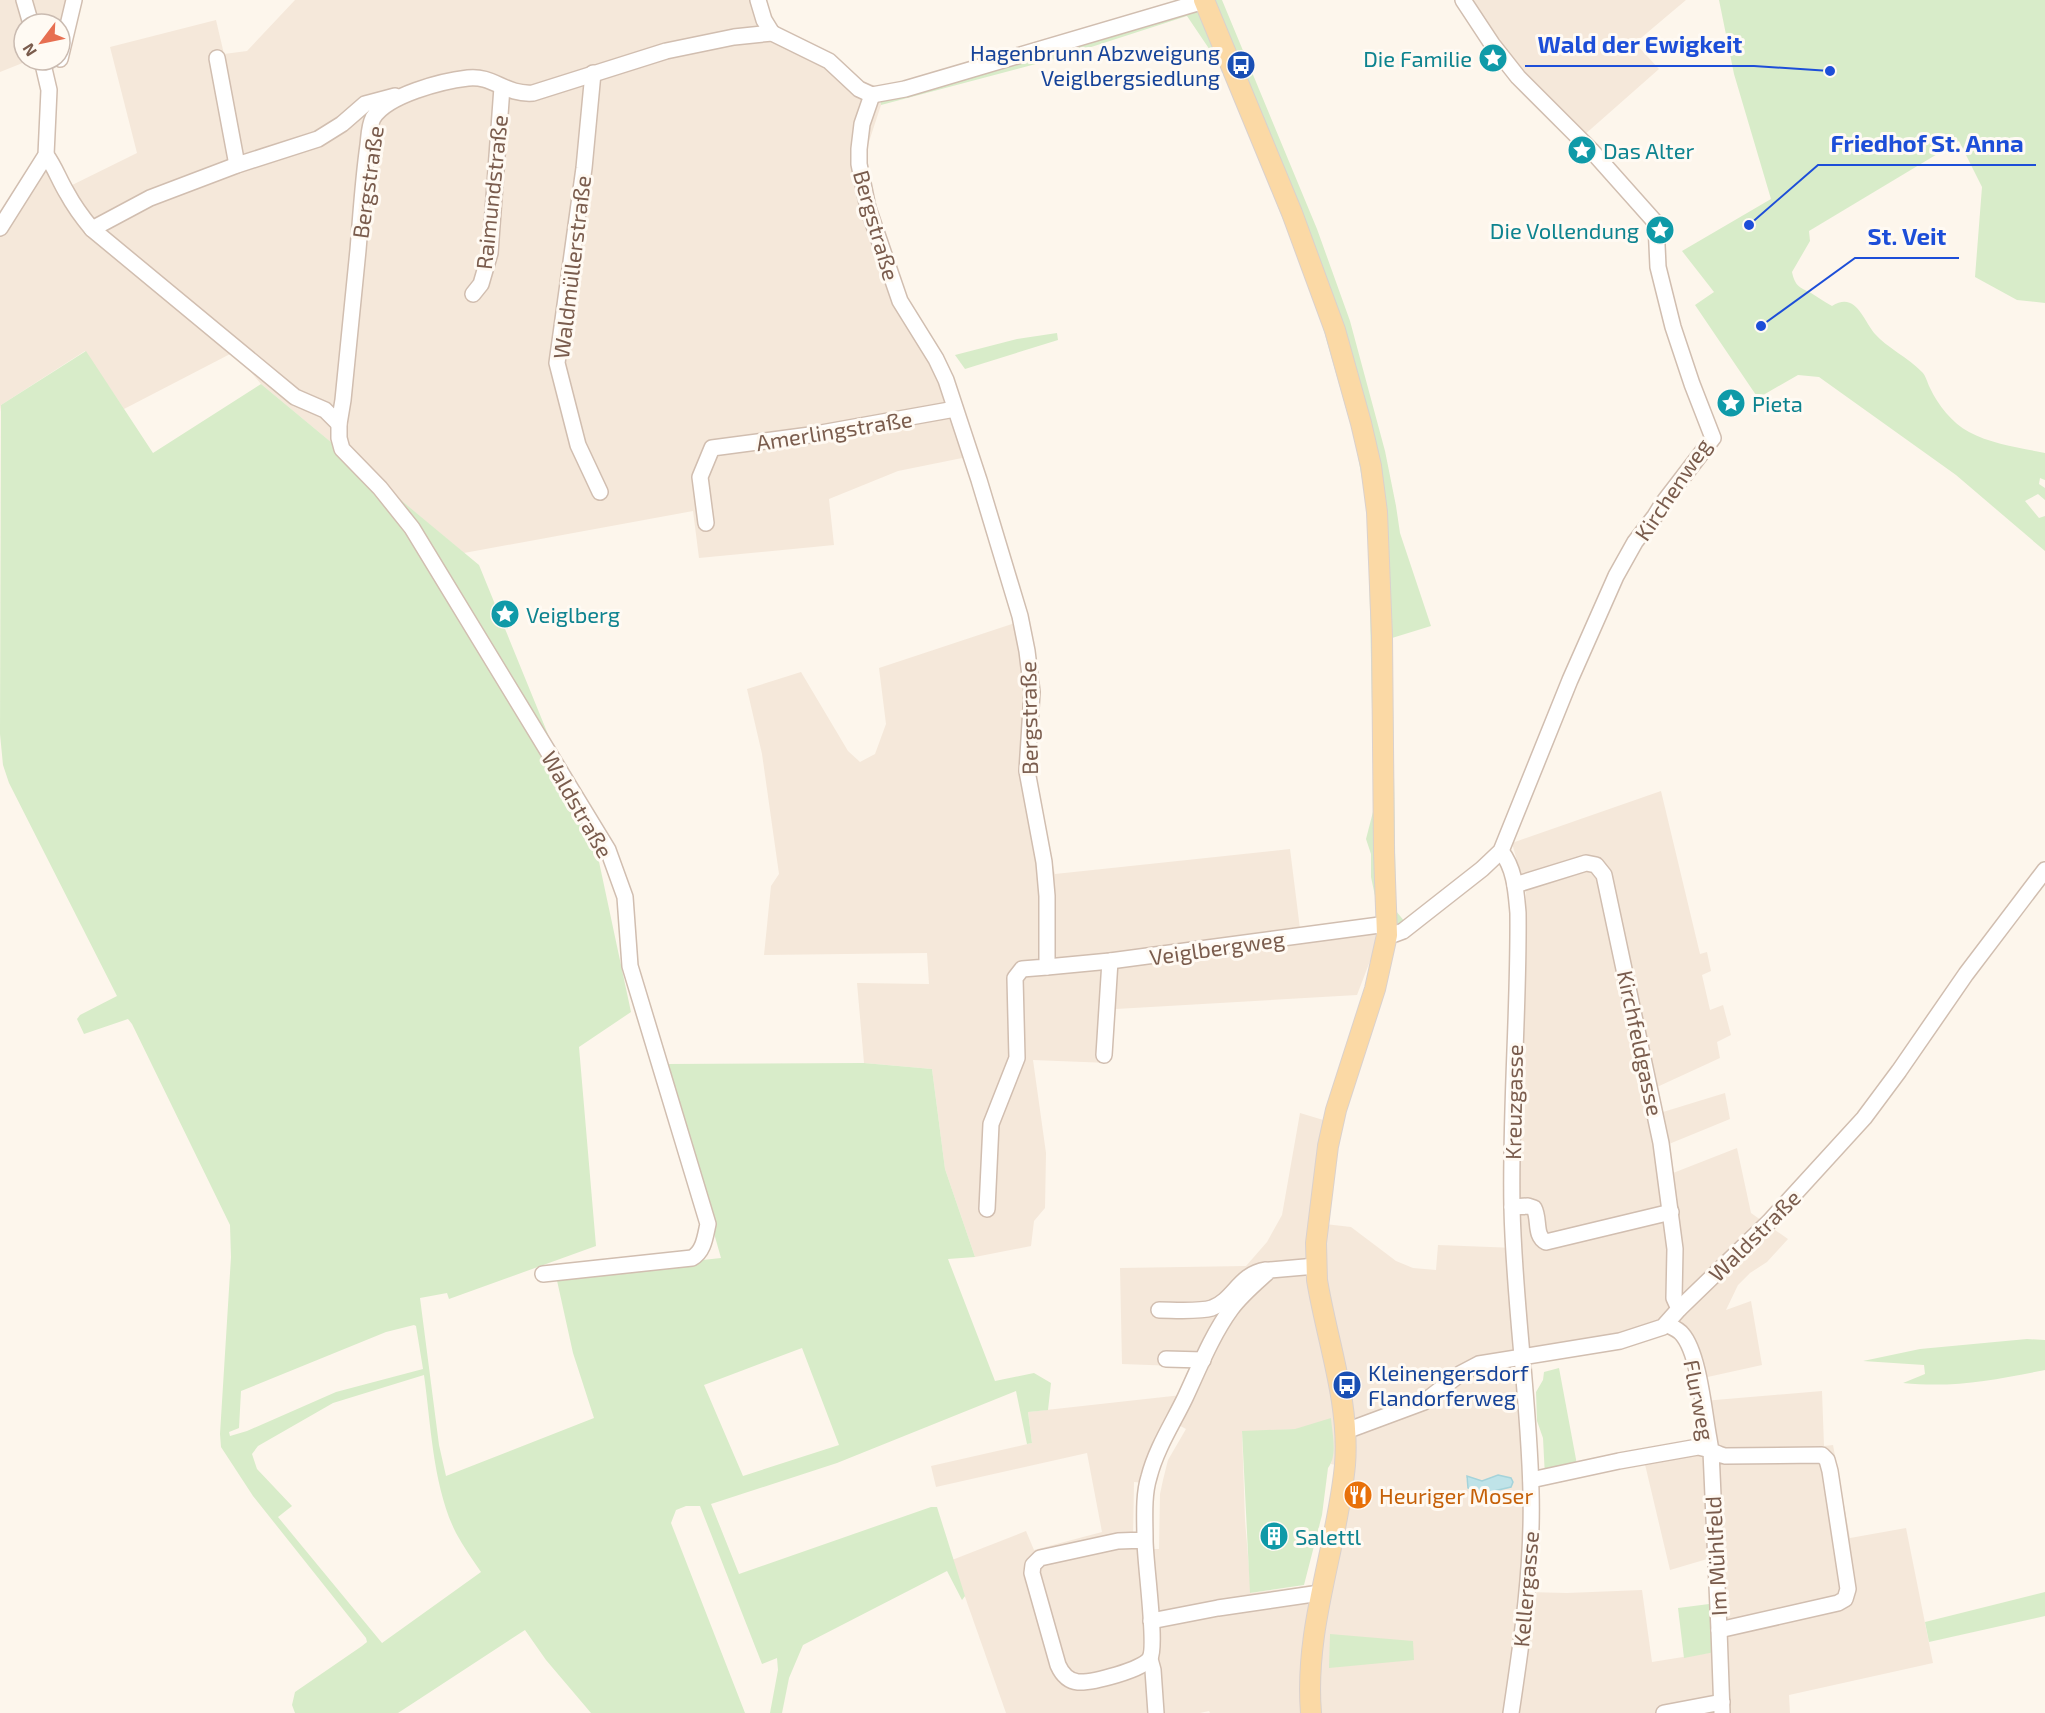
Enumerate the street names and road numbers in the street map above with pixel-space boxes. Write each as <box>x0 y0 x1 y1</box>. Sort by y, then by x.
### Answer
street label: Raimundstraße <box>470 113 512 271</box>
street label: Bergstraße <box>346 124 388 240</box>
street label: Bergstraße <box>849 167 905 283</box>
street label: Waldmüllerstraße <box>547 174 595 360</box>
street label: Amerlingstraße <box>754 405 914 455</box>
street label: Kirchenweg <box>1628 433 1716 545</box>
street label: Bergstraße <box>1014 661 1042 775</box>
street label: Waldstraße <box>537 746 619 862</box>
street label: Veiglbergweg <box>1148 925 1286 969</box>
street label: Kirchfeldgasse <box>1613 968 1669 1118</box>
street label: Kreuzgasse <box>1499 1044 1527 1160</box>
street label: Waldstraße <box>1703 1184 1805 1286</box>
street label: Flurweg <box>1679 1357 1721 1443</box>
street label: Im Mühlfeld <box>1699 1495 1731 1617</box>
street label: Kellergasse <box>1507 1530 1543 1648</box>

